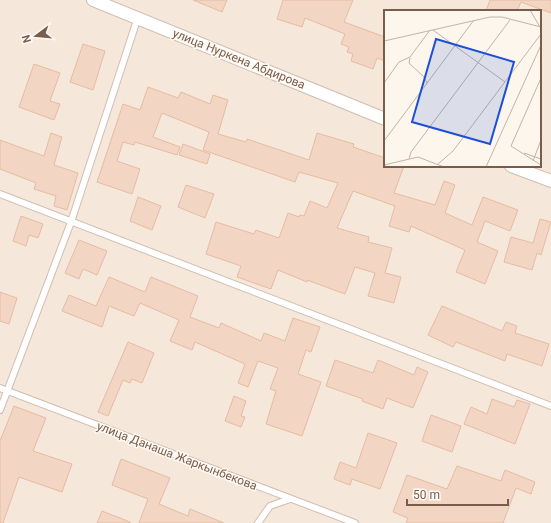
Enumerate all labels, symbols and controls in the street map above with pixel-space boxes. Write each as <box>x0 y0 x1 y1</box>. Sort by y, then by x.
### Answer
inset map <box>384 10 541 167</box>
north arrow <box>16 16 56 56</box>
street label: улица Нуркена Абдирова <box>171 26 307 92</box>
text: N <box>19 33 34 44</box>
street label: улица Данаша Жаркынбекова <box>95 419 259 493</box>
scale bar <box>407 481 508 507</box>
text: 50 m <box>413 488 440 502</box>

